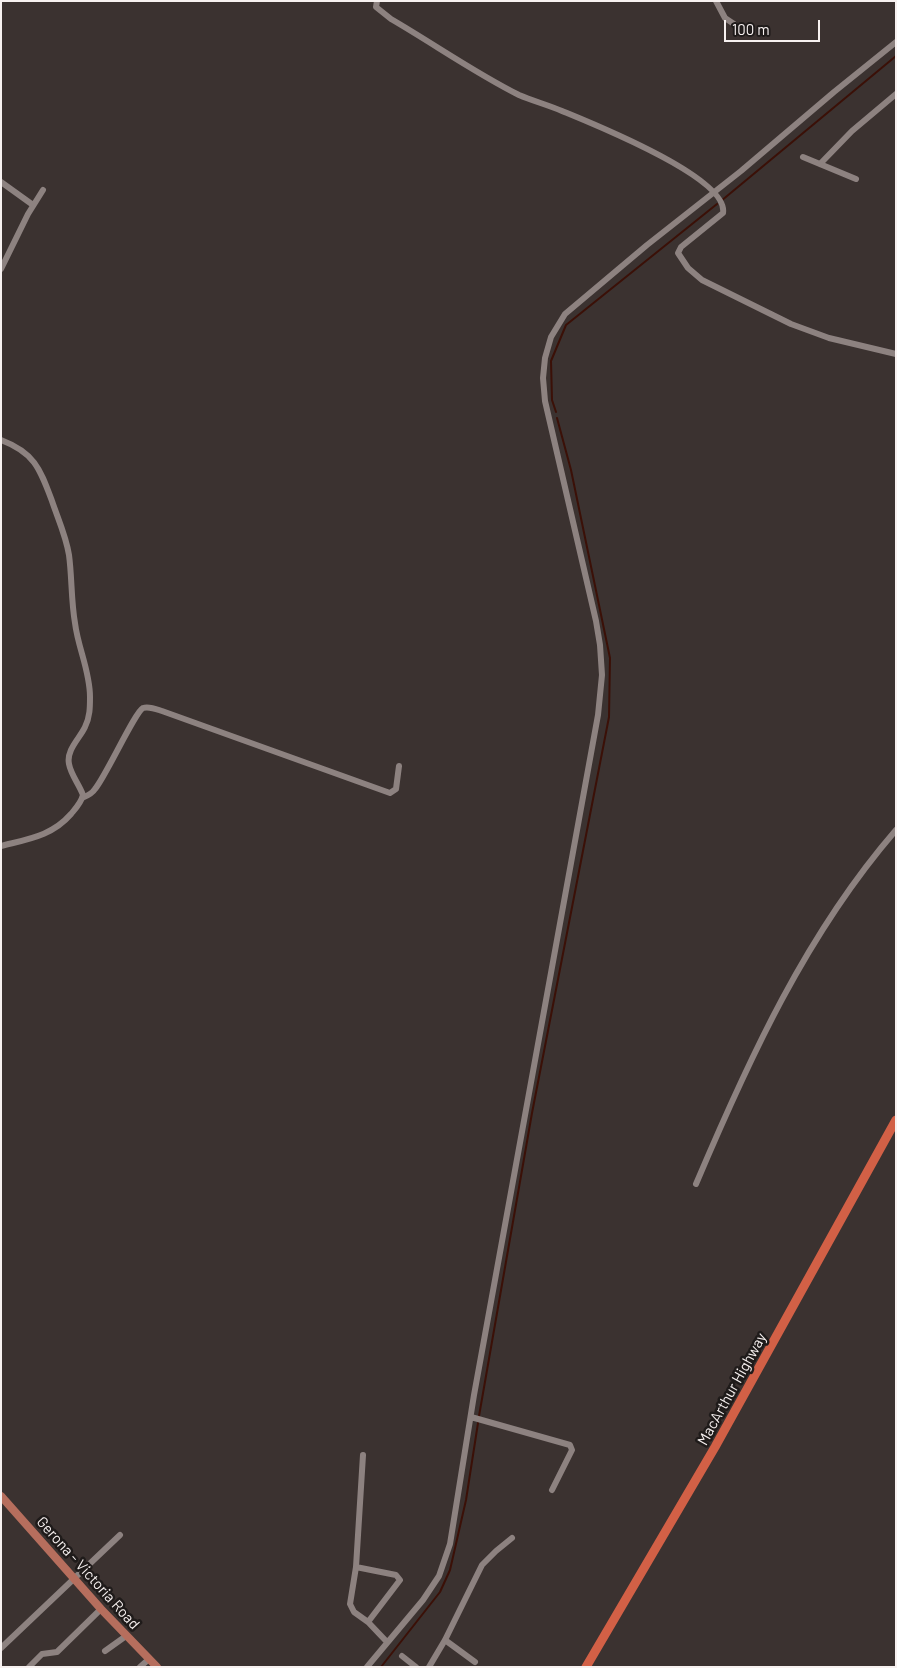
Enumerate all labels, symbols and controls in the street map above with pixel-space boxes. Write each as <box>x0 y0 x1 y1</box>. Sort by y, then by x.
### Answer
scale bar <box>727 10 823 42</box>
text: 100 m <box>732 20 770 38</box>
street label: MacArthur Highway <box>694 1330 770 1448</box>
street label: Gerona - Victoria Road <box>33 1513 143 1633</box>

